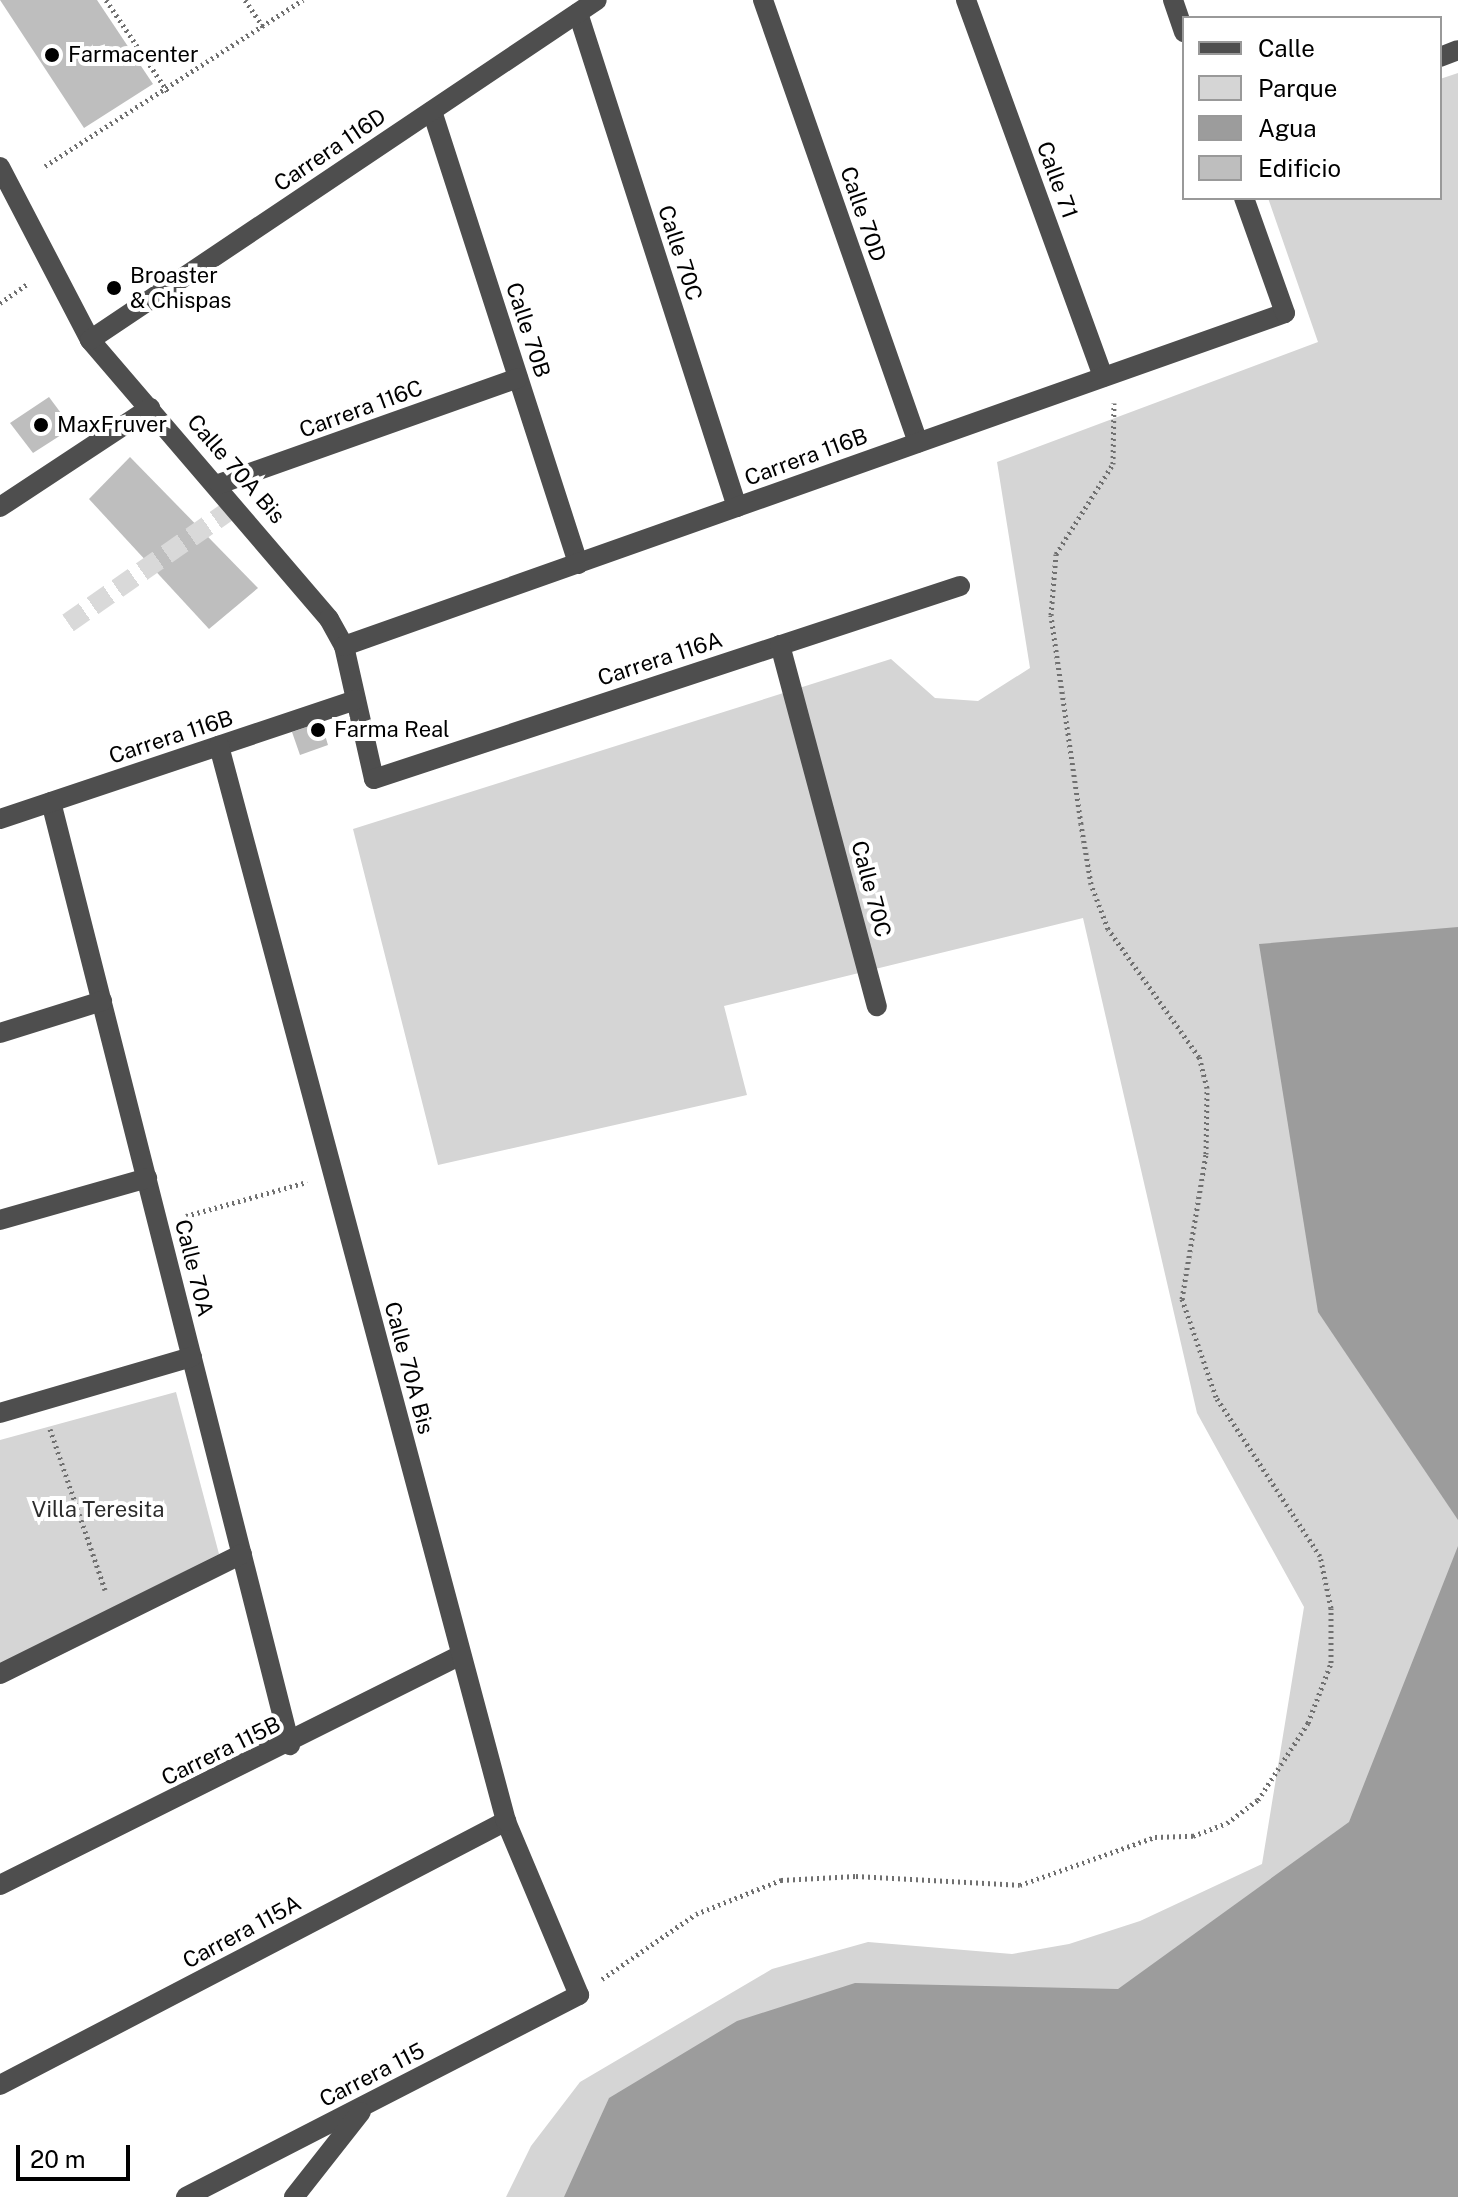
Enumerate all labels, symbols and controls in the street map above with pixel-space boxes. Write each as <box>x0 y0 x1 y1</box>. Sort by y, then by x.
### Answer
legend <box>1182 16 1442 200</box>
text: Calle <box>1258 34 1315 62</box>
place label: Farmacenter <box>68 42 199 68</box>
marker: Farmacenter <box>43 46 61 64</box>
text: Parque <box>1258 74 1337 102</box>
street label: Carrera 116D <box>269 103 391 197</box>
text: Agua <box>1258 114 1316 142</box>
street label: Calle 71 <box>1031 138 1083 222</box>
text: Edificio <box>1258 154 1341 182</box>
street label: Calle 70D <box>834 163 892 265</box>
street label: Calle 70C <box>652 202 708 304</box>
place label: Broaster & Chispas <box>130 262 231 314</box>
marker: Broaster & Chispas <box>105 279 123 297</box>
street label: Calle 70B <box>500 279 556 381</box>
street label: Carrera 116C <box>296 375 426 443</box>
street label: Calle 70A Bis <box>181 409 291 529</box>
place label: MaxFruver <box>57 412 167 438</box>
marker: MaxFruver <box>32 416 50 434</box>
street label: Carrera 116B <box>741 423 871 491</box>
street label: Carrera 116A <box>594 626 726 692</box>
street label: Carrera 116B <box>106 705 236 769</box>
place label: Farma Real <box>334 717 450 743</box>
marker: Farma Real <box>309 721 327 739</box>
street label: Calle 70C <box>845 838 897 940</box>
street label: Calle 70A <box>169 1217 219 1319</box>
street label: Calle 70A Bis <box>379 1299 439 1437</box>
park label: Villa Teresita <box>32 1497 164 1523</box>
street label: Carrera 115B <box>157 1711 285 1791</box>
street label: Carrera 115A <box>178 1890 306 1974</box>
street label: Carrera 115 <box>315 2037 429 2113</box>
scale bar <box>20 2129 134 2179</box>
text: 20 m <box>30 2145 86 2173</box>

